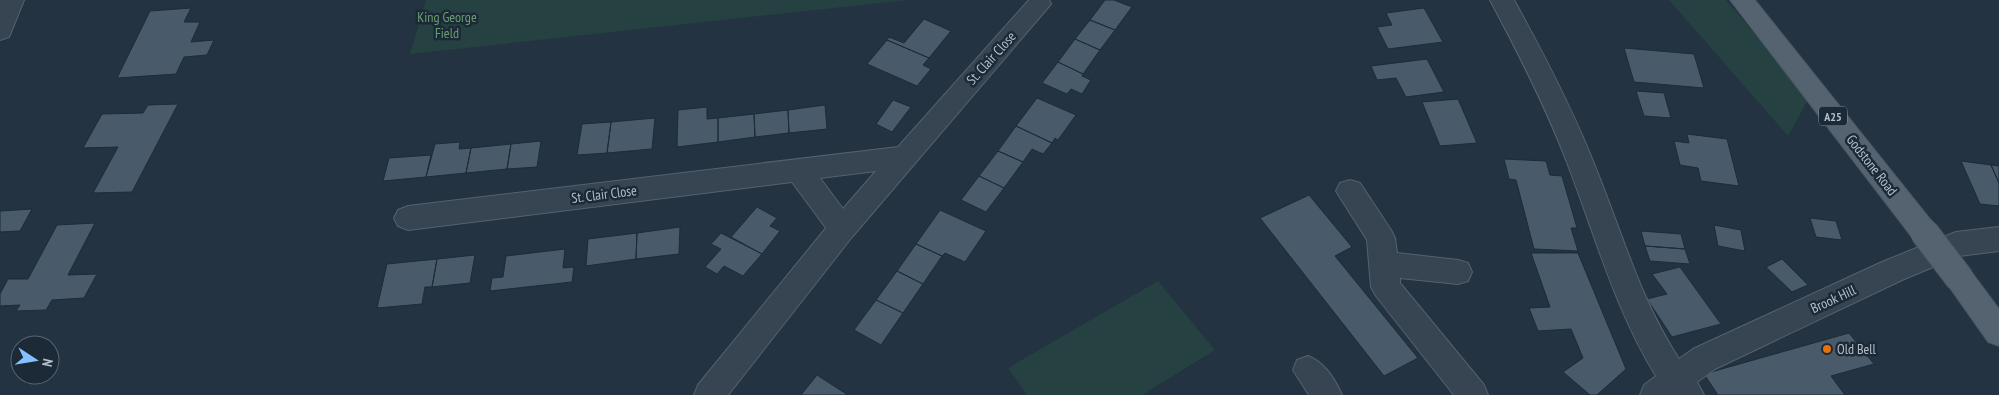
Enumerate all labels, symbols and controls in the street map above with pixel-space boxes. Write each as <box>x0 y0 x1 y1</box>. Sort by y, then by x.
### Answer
park label: King George Field <box>417 8 477 42</box>
street label: St. Clair Close <box>962 27 1020 88</box>
road number: A25 <box>1819 106 1847 125</box>
street label: Godstone Road <box>1843 131 1901 199</box>
street label: St. Clair Close <box>570 181 638 207</box>
street label: Brook Hill <box>1808 280 1859 317</box>
north arrow <box>10 335 60 385</box>
place label: Old Bell <box>1837 340 1877 358</box>
marker: Old Bell <box>1821 343 1833 355</box>
text: N <box>38 357 57 368</box>

